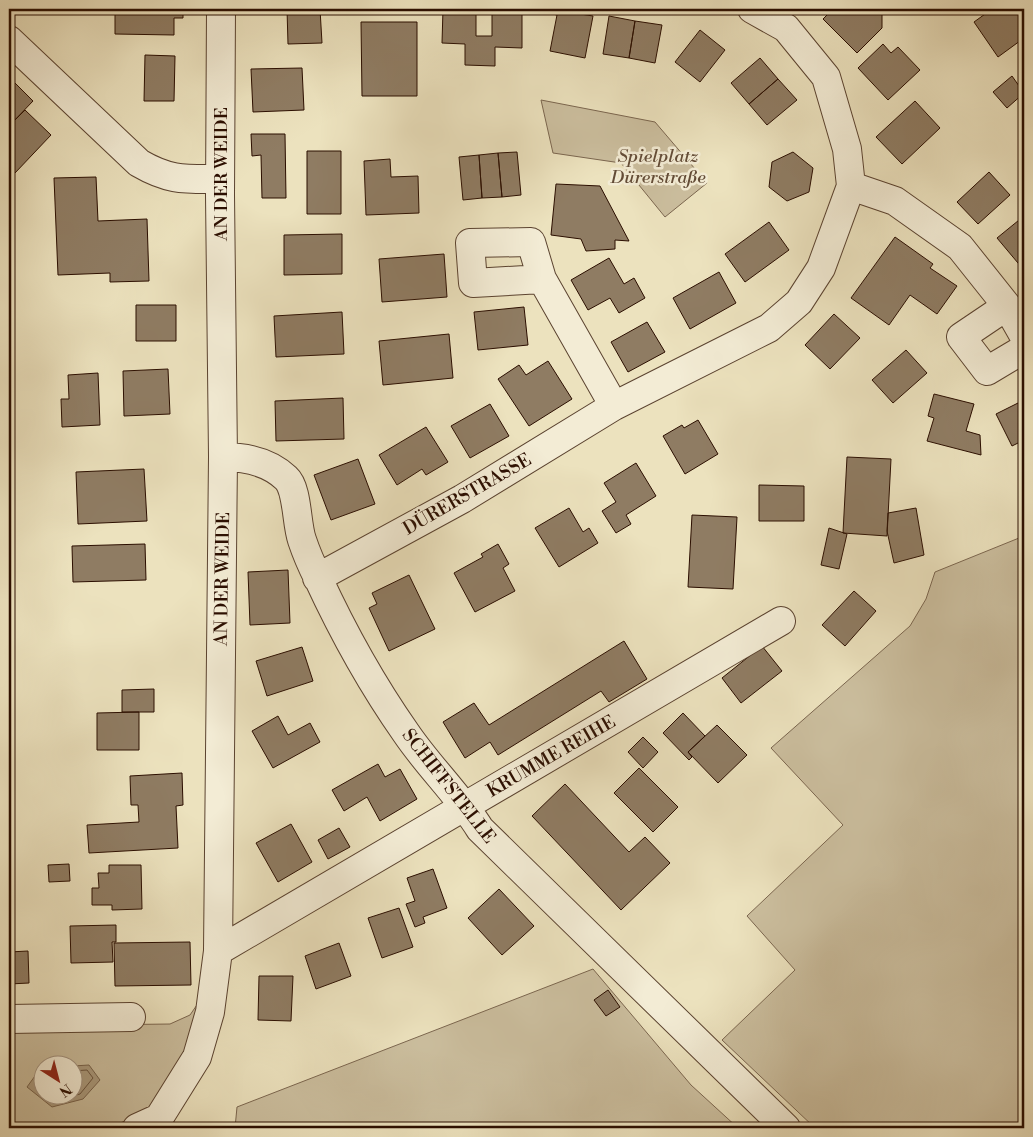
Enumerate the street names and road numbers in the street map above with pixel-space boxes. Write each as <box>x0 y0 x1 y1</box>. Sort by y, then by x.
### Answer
street label: AN DER WEIDE <box>210 107 233 242</box>
street label: DÜRERSTRASSE <box>399 448 536 541</box>
street label: AN DER WEIDE <box>210 512 235 647</box>
street label: KRUMME REIHE <box>483 710 620 803</box>
street label: SCHIFFSTELLE <box>397 724 501 848</box>

